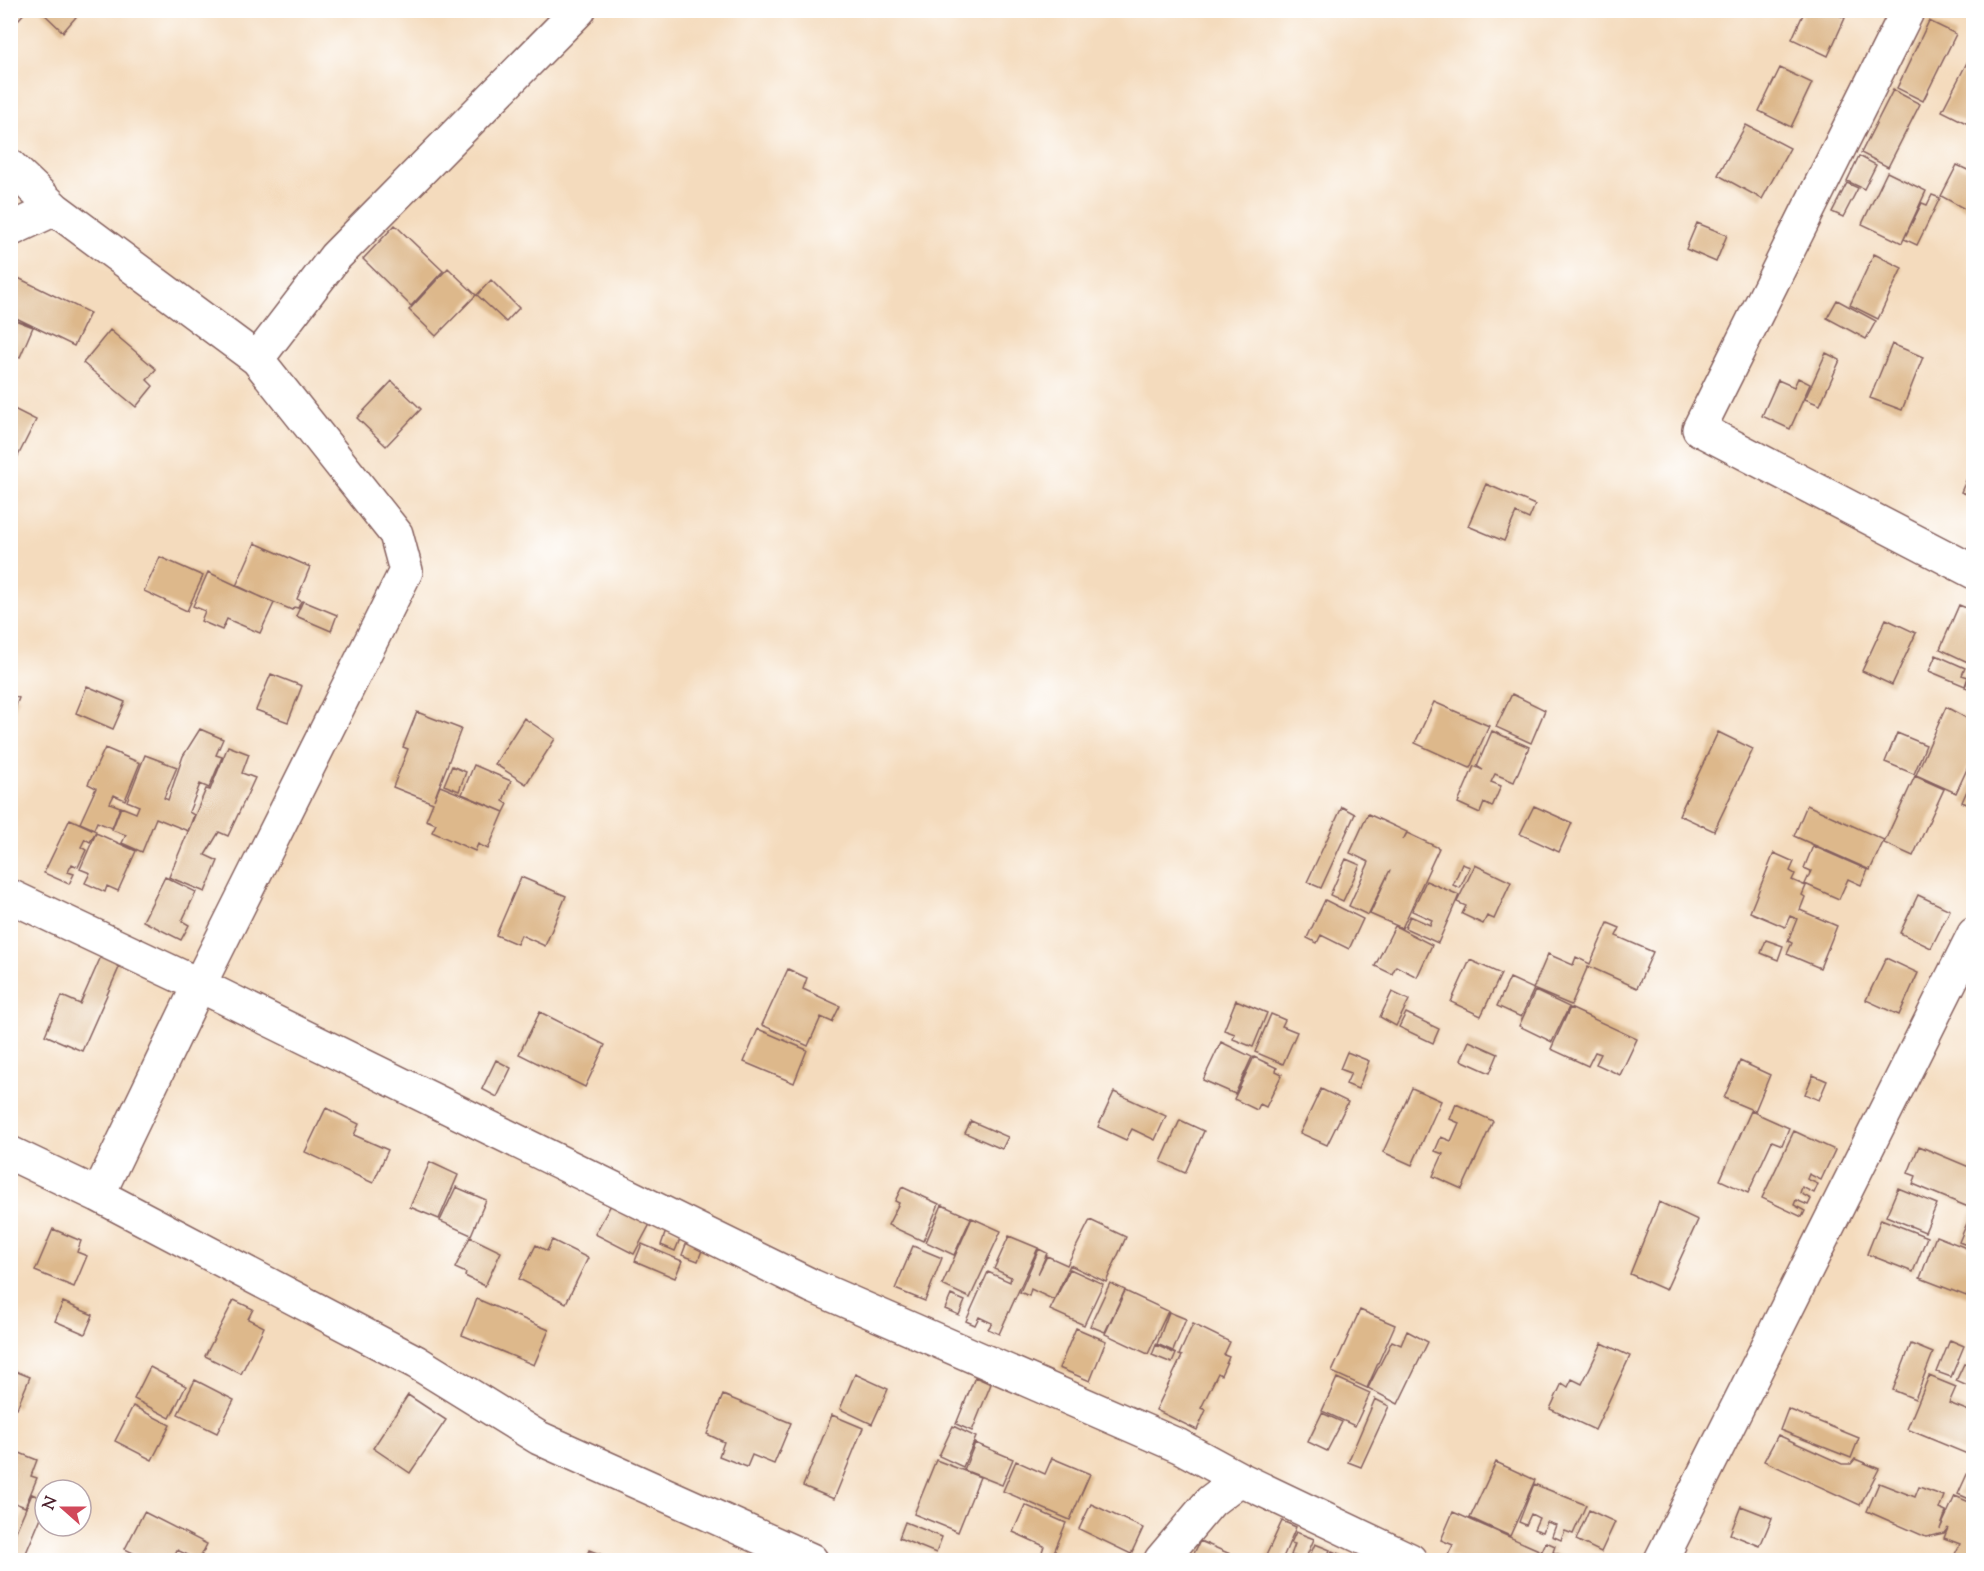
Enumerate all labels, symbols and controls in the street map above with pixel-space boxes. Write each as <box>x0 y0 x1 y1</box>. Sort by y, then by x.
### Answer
north arrow <box>33 1478 93 1538</box>
text: N <box>38 1493 64 1514</box>

